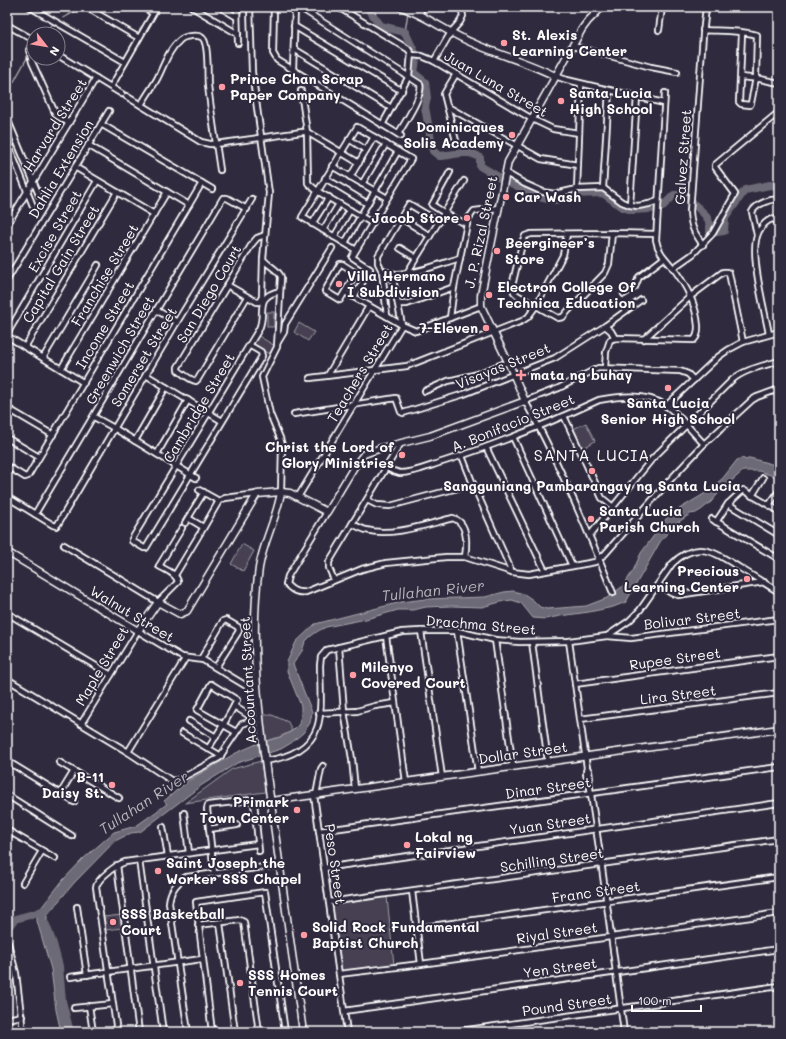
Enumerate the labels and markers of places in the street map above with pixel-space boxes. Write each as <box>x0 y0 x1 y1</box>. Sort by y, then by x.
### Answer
place label: St. Alexis Learning Center <box>512 25 627 60</box>
marker: St. Alexis Learning Center <box>499 38 509 48</box>
place label: Prince Chan Scrap Paper Company <box>230 69 364 104</box>
marker: Prince Chan Scrap Paper Company <box>217 82 227 92</box>
place label: Santa Lucia High School <box>569 83 653 118</box>
marker: Santa Lucia High School <box>556 96 566 106</box>
place label: Dominicques Solis Academy <box>403 117 504 152</box>
marker: Dominicques Solis Academy <box>507 130 517 140</box>
place label: Car Wash <box>514 187 581 206</box>
marker: Car Wash <box>501 192 511 202</box>
place label: Jacob Store <box>371 208 459 227</box>
marker: Jacob Store <box>462 213 472 223</box>
place label: Beergineer’s Store <box>505 233 595 268</box>
marker: Beergineer’s Store <box>492 246 502 256</box>
place label: Villa Hermano I Subdivision <box>347 266 446 301</box>
place label: Electron College Of Technica Education <box>497 277 636 312</box>
marker: Villa Hermano I Subdivision <box>334 279 344 289</box>
marker: Electron College Of Technica Education <box>484 290 494 300</box>
place label: 7-Eleven <box>419 318 478 337</box>
marker: 7-Eleven <box>481 323 491 333</box>
place label: mata ng buhay <box>530 365 633 384</box>
marker: mata ng buhay <box>515 369 527 381</box>
marker: Santa Lucia Senior High School <box>663 383 673 393</box>
place label: Santa Lucia Senior High School <box>601 393 735 428</box>
place label: Christ the Lord of Glory Ministries <box>265 437 395 472</box>
marker: Christ the Lord of Glory Ministries <box>397 450 407 460</box>
marker: Sangguniang Pambarangay ng Santa Lucia <box>587 466 597 476</box>
place label: Sangguniang Pambarangay ng Santa Lucia <box>443 476 741 495</box>
place label: Santa Lucia Parish Church <box>599 501 700 536</box>
marker: Santa Lucia Parish Church <box>586 514 596 524</box>
place label: Precious Learning Center <box>624 561 739 596</box>
marker: Precious Learning Center <box>742 574 752 584</box>
place label: Milenyo Covered Court <box>361 657 466 692</box>
marker: Milenyo Covered Court <box>348 670 358 680</box>
place label: B-11 Daisy St. <box>42 767 104 802</box>
marker: B-11 Daisy St. <box>107 780 117 790</box>
place label: Primark Town Center <box>200 792 289 827</box>
marker: Primark Town Center <box>292 805 302 815</box>
place label: Lokal ng Fairview <box>415 827 476 862</box>
marker: Lokal ng Fairview <box>402 840 412 850</box>
place label: Saint Joseph the Worker SSS Chapel <box>166 853 301 888</box>
marker: Saint Joseph the Worker SSS Chapel <box>153 866 163 876</box>
place label: SSS Basketball Court <box>121 904 225 939</box>
marker: SSS Basketball Court <box>108 917 118 927</box>
place label: Solid Rock Fundamental Baptist Church <box>312 917 479 952</box>
marker: Solid Rock Fundamental Baptist Church <box>299 930 309 940</box>
place label: SSS Homes Tennis Court <box>248 965 338 1000</box>
marker: SSS Homes Tennis Court <box>235 978 245 988</box>

